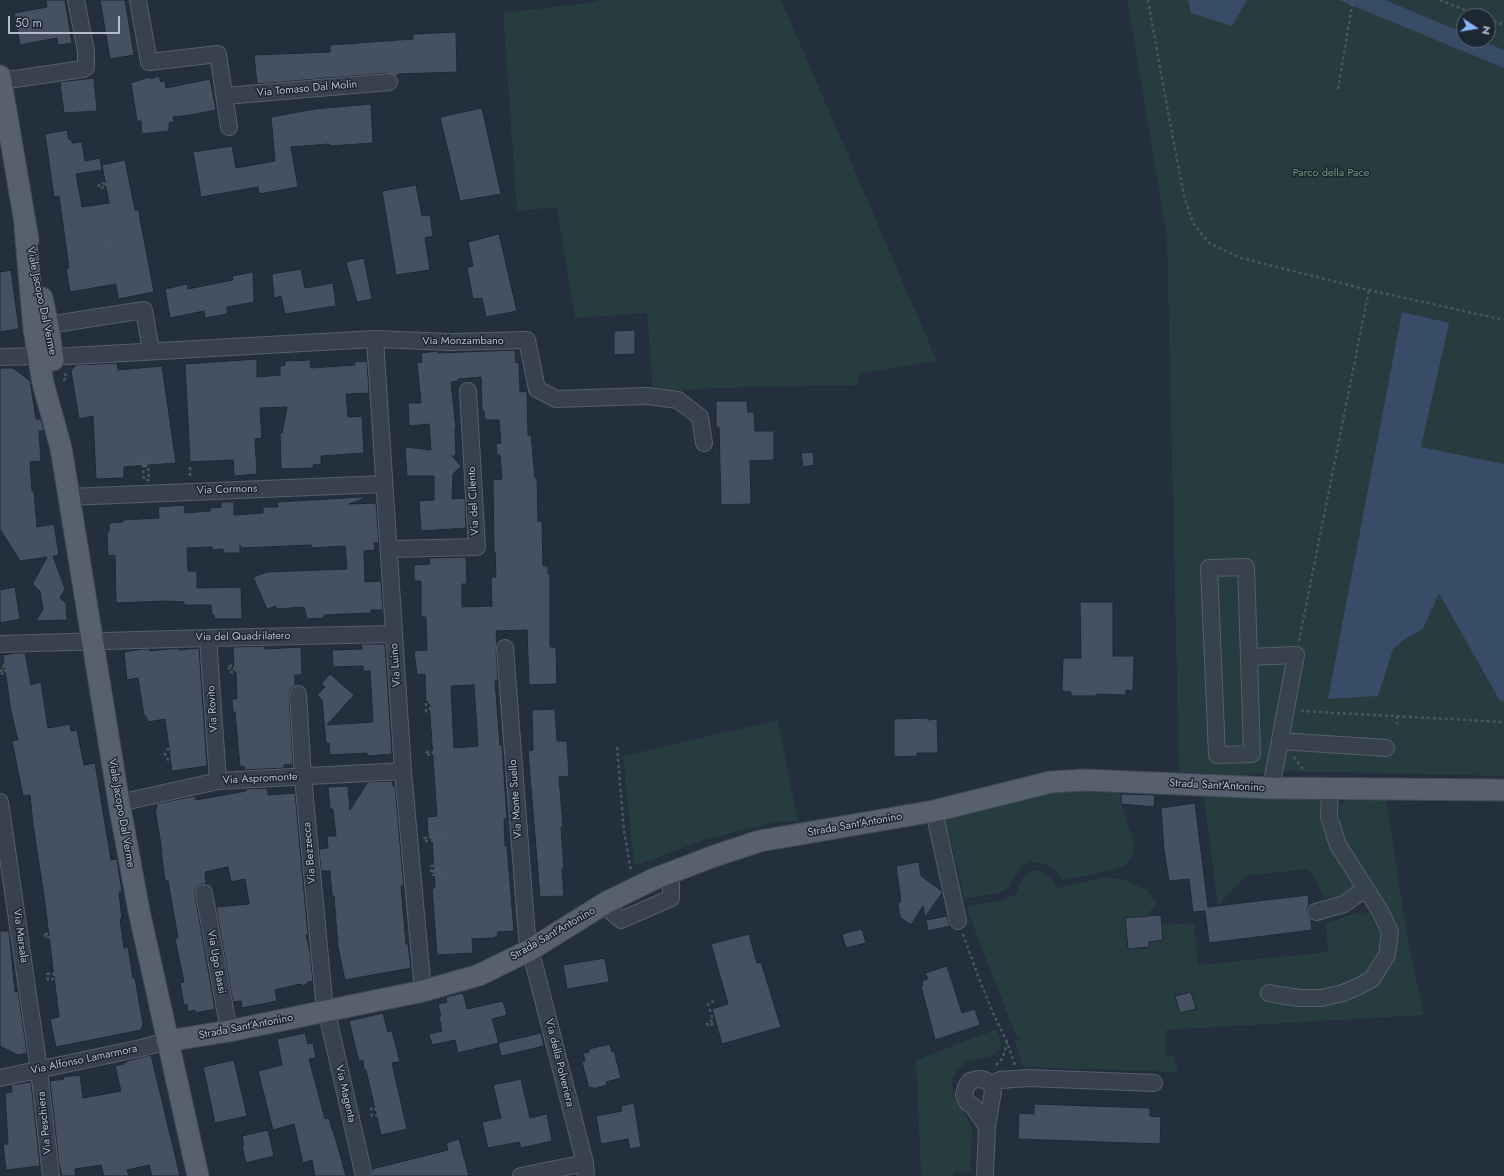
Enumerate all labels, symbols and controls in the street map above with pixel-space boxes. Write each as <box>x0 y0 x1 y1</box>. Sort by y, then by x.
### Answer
scale bar <box>10 8 122 34</box>
north arrow <box>1456 8 1496 48</box>
text: 50 m <box>15 14 42 32</box>
text: N <box>1478 24 1495 36</box>
street label: Via Tomaso Dal Molin <box>256 78 358 100</box>
park label: Parco della Pace <box>1293 166 1369 180</box>
street label: Viale Jacopo Dal Verme <box>23 246 59 356</box>
street label: Via Monzambano <box>422 334 504 348</box>
street label: Via del Cilento <box>466 466 482 536</box>
street label: Via Cormons <box>196 482 258 498</box>
street label: Via del Quadrilatero <box>195 630 291 644</box>
street label: Via Luino <box>388 643 404 687</box>
street label: Via Rovito <box>205 685 221 733</box>
street label: Viale Jacopo Dal Verme <box>105 758 137 868</box>
street label: Via Monte Suello <box>507 759 525 839</box>
street label: Via Aspromonte <box>222 770 298 788</box>
street label: Strada Sant'Antonino <box>1169 777 1265 795</box>
street label: Strada Sant'Antonino <box>807 810 903 840</box>
street label: Via Bezzecca <box>301 821 319 885</box>
street label: Strada Sant'Antonino <box>508 904 598 964</box>
street label: Via Marsala <box>10 908 30 964</box>
street label: Via Ugo Bassi <box>204 929 228 995</box>
street label: Strada Sant'Antonino <box>198 1011 294 1043</box>
street label: Via della Polveriera <box>542 1018 576 1108</box>
street label: Via Alfonso Lamarmora <box>29 1042 139 1078</box>
street label: Via Magenta <box>332 1064 358 1124</box>
street label: Via Peschiera <box>35 1091 55 1155</box>

